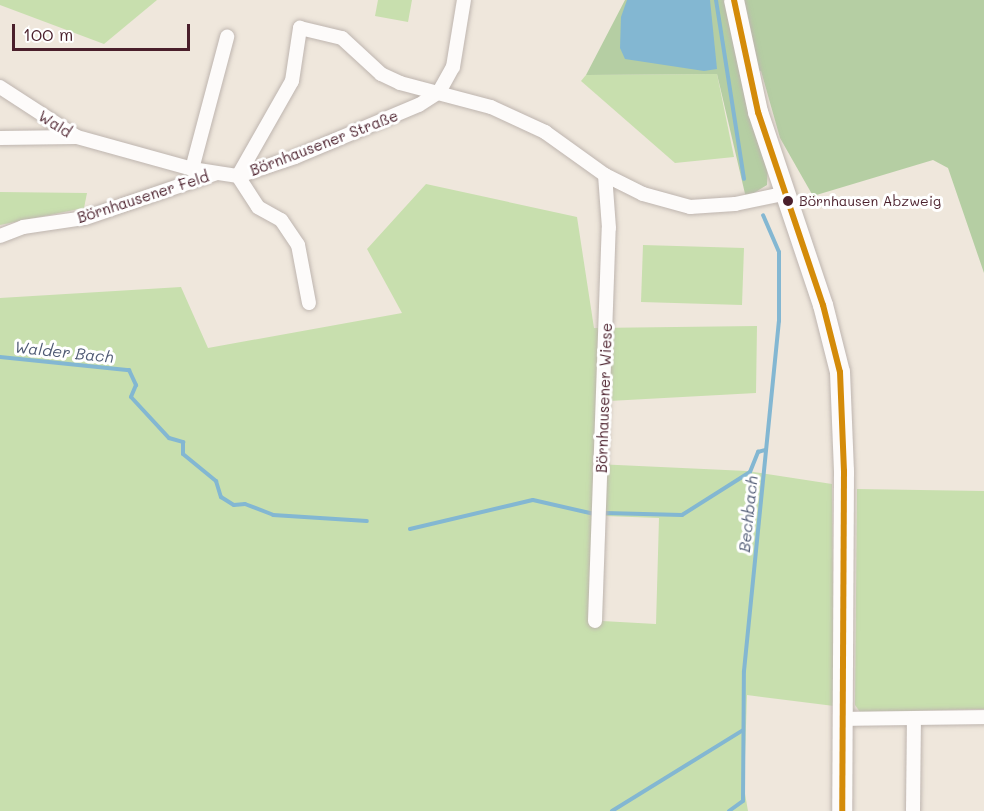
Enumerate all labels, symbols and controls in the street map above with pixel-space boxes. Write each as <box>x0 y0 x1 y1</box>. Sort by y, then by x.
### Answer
scale bar <box>15 12 194 50</box>
text: 100 m <box>23 22 73 46</box>
street label: Börnhausener Straße <box>247 106 401 180</box>
street label: Wald <box>35 107 75 141</box>
street label: Börnhausener Feld <box>75 167 211 227</box>
place label: Börnhausen Abzweig <box>799 193 941 209</box>
marker: Börnhausen Abzweig <box>782 195 794 207</box>
street label: Börnhausener Wiese <box>592 323 616 473</box>
water label: Walder Bach <box>13 337 115 367</box>
water label: Bechbach <box>734 475 762 553</box>

